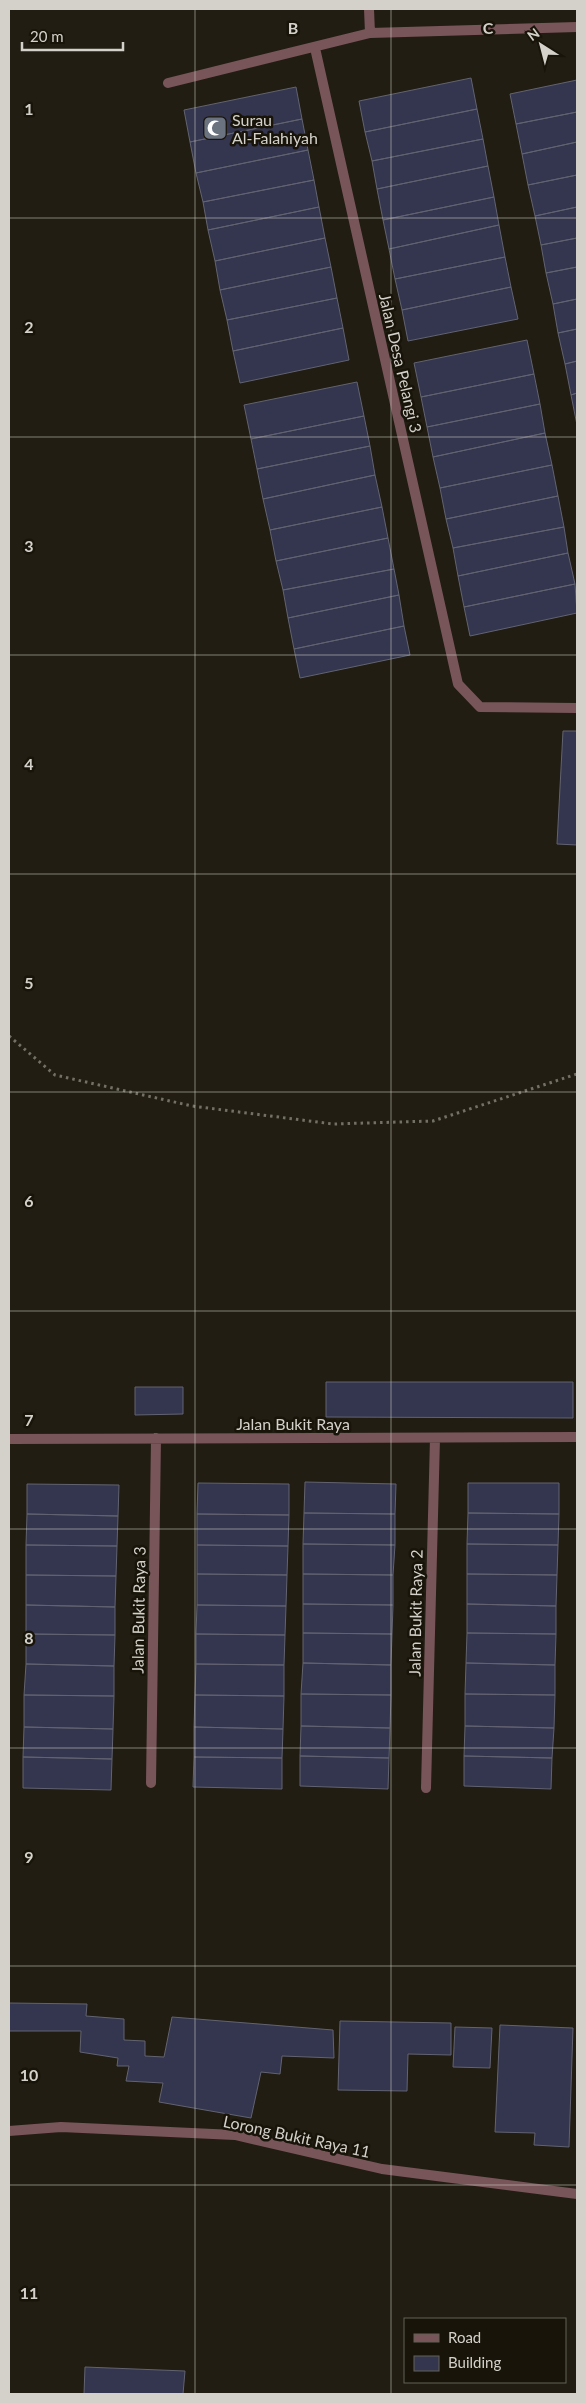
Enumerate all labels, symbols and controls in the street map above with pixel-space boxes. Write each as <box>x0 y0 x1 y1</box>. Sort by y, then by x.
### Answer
text: B <box>288 18 298 37</box>
text: C <box>483 18 494 37</box>
scale bar <box>22 20 124 52</box>
north arrow <box>516 20 566 70</box>
text: N <box>524 24 542 44</box>
text: 20 m <box>30 27 64 45</box>
text: 1 <box>24 99 34 118</box>
place label: Surau Al-Falahiyah <box>232 110 318 147</box>
mosque icon: Surau Al-Falahiyah <box>202 115 228 141</box>
street label: Jalan Desa Pelangi 3 <box>376 291 426 435</box>
text: 2 <box>24 317 34 336</box>
text: 3 <box>24 536 34 555</box>
text: 4 <box>24 754 34 773</box>
text: 5 <box>24 973 34 992</box>
text: 6 <box>24 1191 34 1210</box>
text: 7 <box>24 1410 34 1429</box>
street label: Jalan Bukit Raya <box>236 1414 350 1433</box>
street label: Jalan Bukit Raya 3 <box>127 1546 149 1674</box>
street label: Jalan Bukit Raya 2 <box>404 1549 426 1677</box>
text: 8 <box>24 1628 34 1647</box>
text: 9 <box>24 1847 34 1866</box>
text: 10 <box>20 2065 38 2084</box>
street label: Lorong Bukit Raya 11 <box>222 2111 372 2161</box>
text: 11 <box>20 2283 38 2302</box>
legend <box>404 2318 566 2383</box>
text: Road <box>448 2328 481 2346</box>
text: Building <box>448 2353 501 2371</box>

